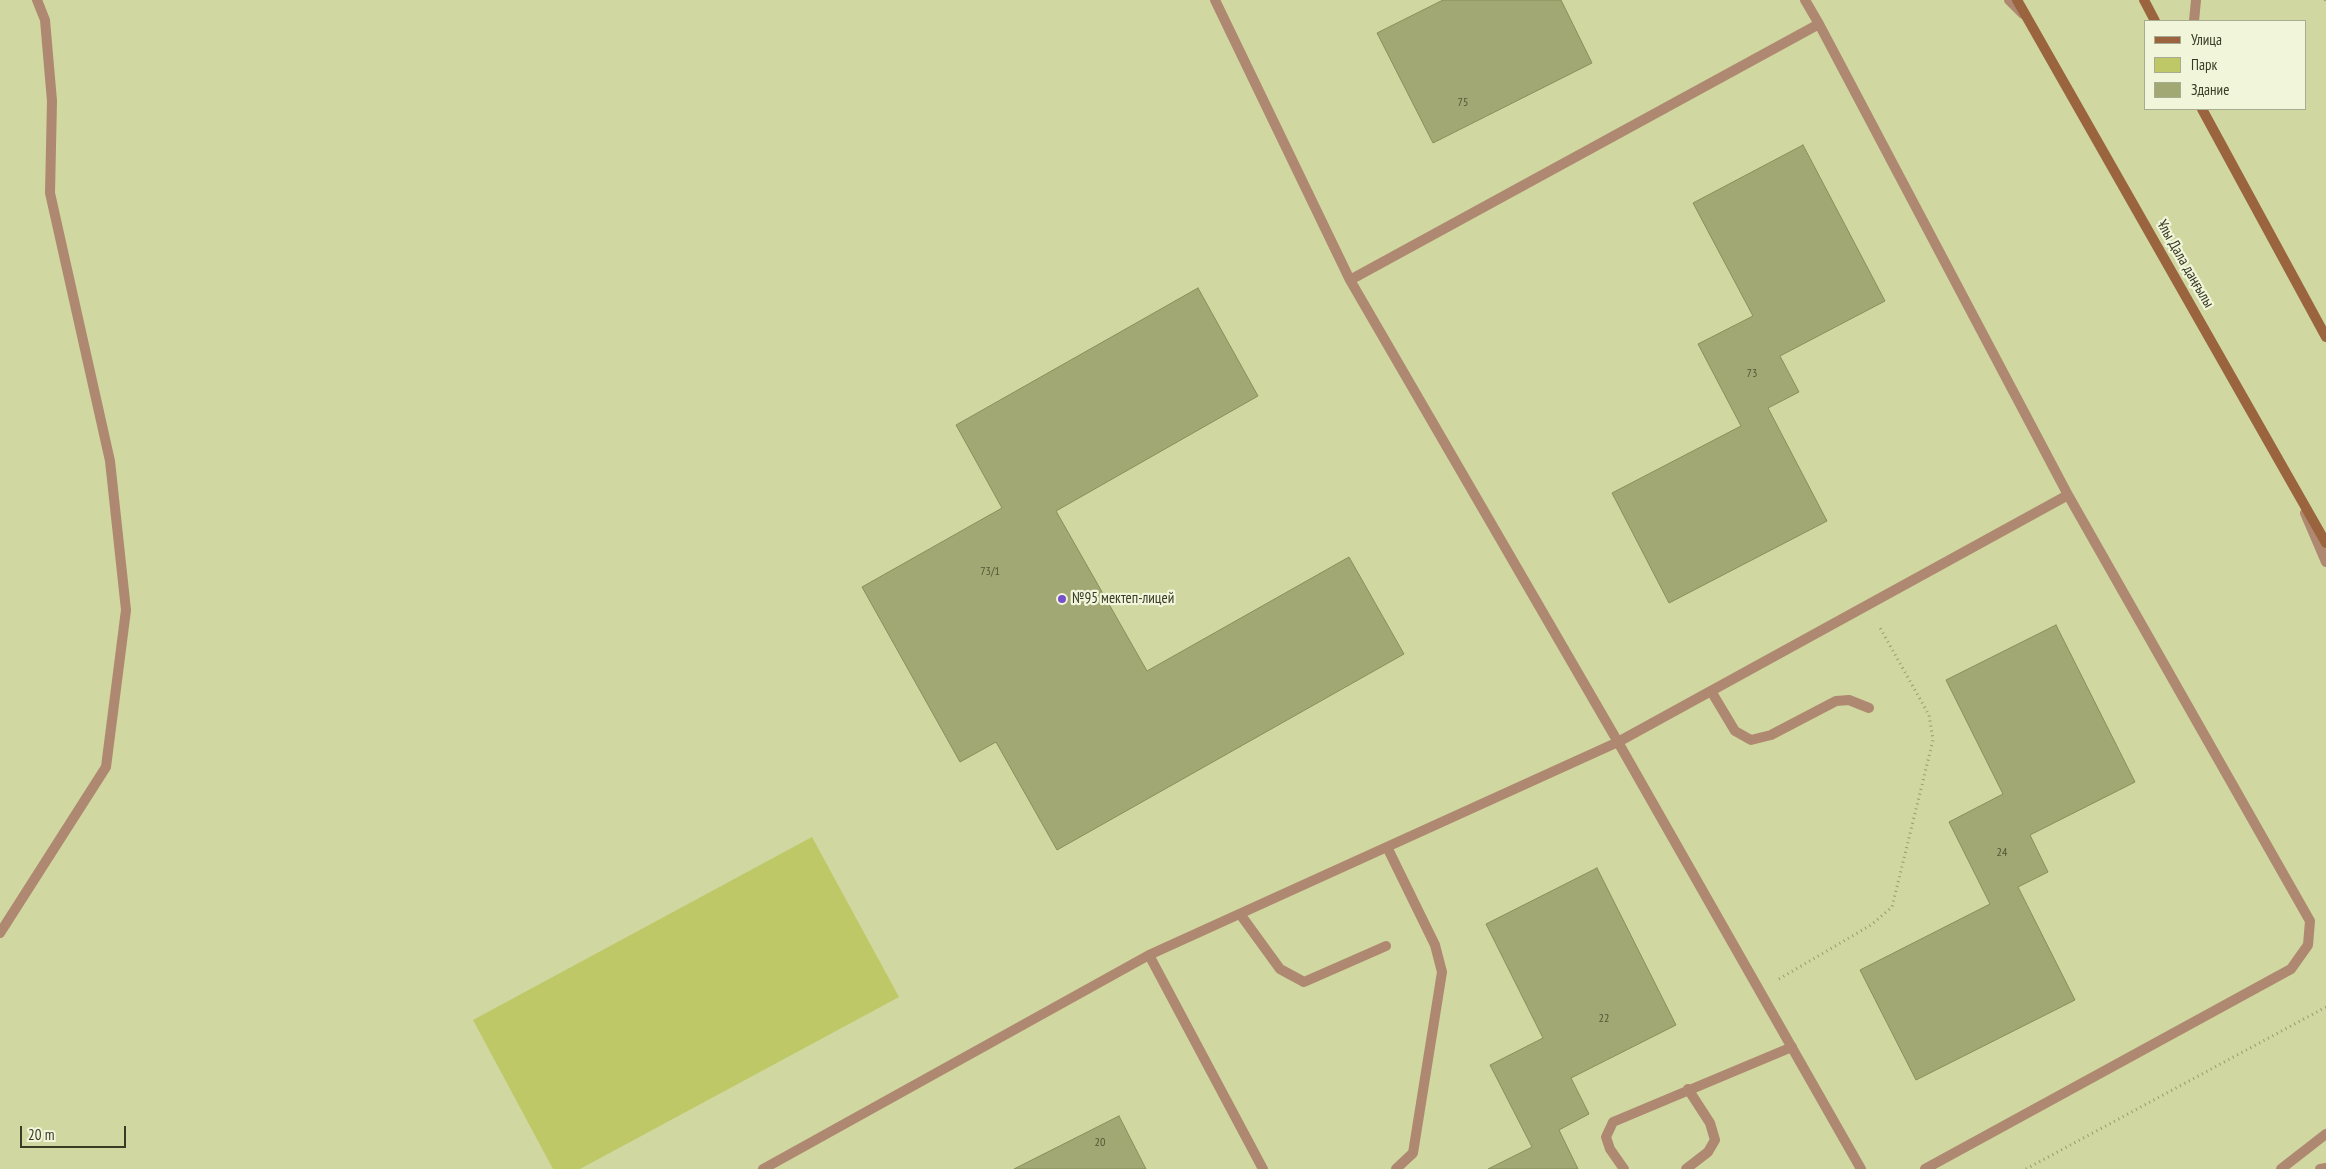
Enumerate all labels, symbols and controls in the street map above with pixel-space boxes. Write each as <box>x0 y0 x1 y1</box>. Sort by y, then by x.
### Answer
legend <box>2144 20 2306 110</box>
text: Улица <box>2191 30 2222 49</box>
text: Парк <box>2191 55 2217 74</box>
text: Здание <box>2191 80 2229 99</box>
house number: 75 <box>1458 96 1468 110</box>
street label: Ұлы Дала даңғылы <box>2153 217 2217 311</box>
house number: 73 <box>1747 367 1757 381</box>
house number: 73/1 <box>980 565 1000 579</box>
place label: №95 мектеп-лицей <box>1072 590 1174 608</box>
marker: №95 мектеп-лицей <box>1056 593 1068 605</box>
house number: 24 <box>1997 846 2007 860</box>
house number: 22 <box>1599 1012 1609 1026</box>
scale bar <box>22 1116 129 1148</box>
text: 20 m <box>28 1125 54 1144</box>
house number: 20 <box>1095 1136 1105 1150</box>

